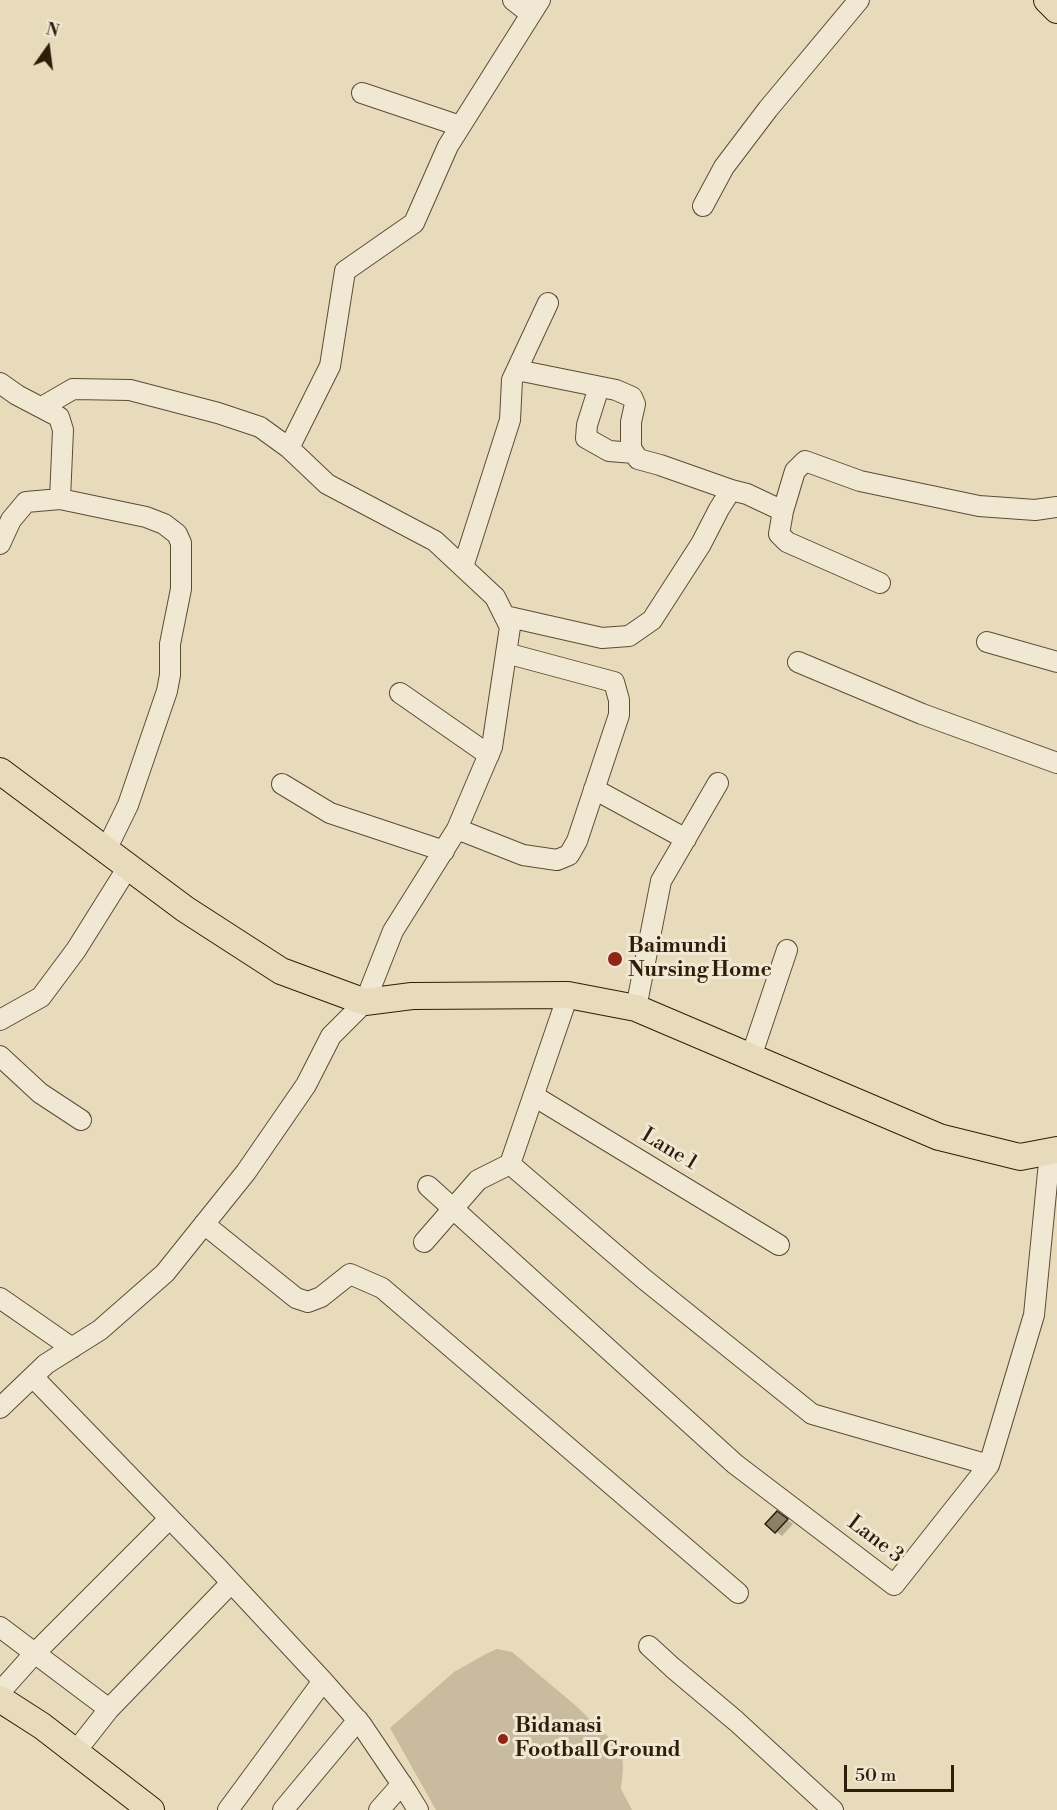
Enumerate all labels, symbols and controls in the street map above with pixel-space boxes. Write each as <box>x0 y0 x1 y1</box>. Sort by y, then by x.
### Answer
north arrow <box>18 18 78 78</box>
text: N <box>44 19 61 42</box>
place label: Baimundi Nursing Home <box>628 934 772 984</box>
marker: Baimundi Nursing Home <box>606 950 624 968</box>
street label: Lane 1 <box>636 1123 702 1177</box>
street label: Lane 3 <box>842 1511 908 1569</box>
place label: Bidanasi Football Ground <box>515 1714 681 1764</box>
marker: Bidanasi Football Ground <box>496 1732 510 1746</box>
scale bar <box>847 1753 956 1791</box>
text: 50 m <box>855 1764 896 1787</box>

